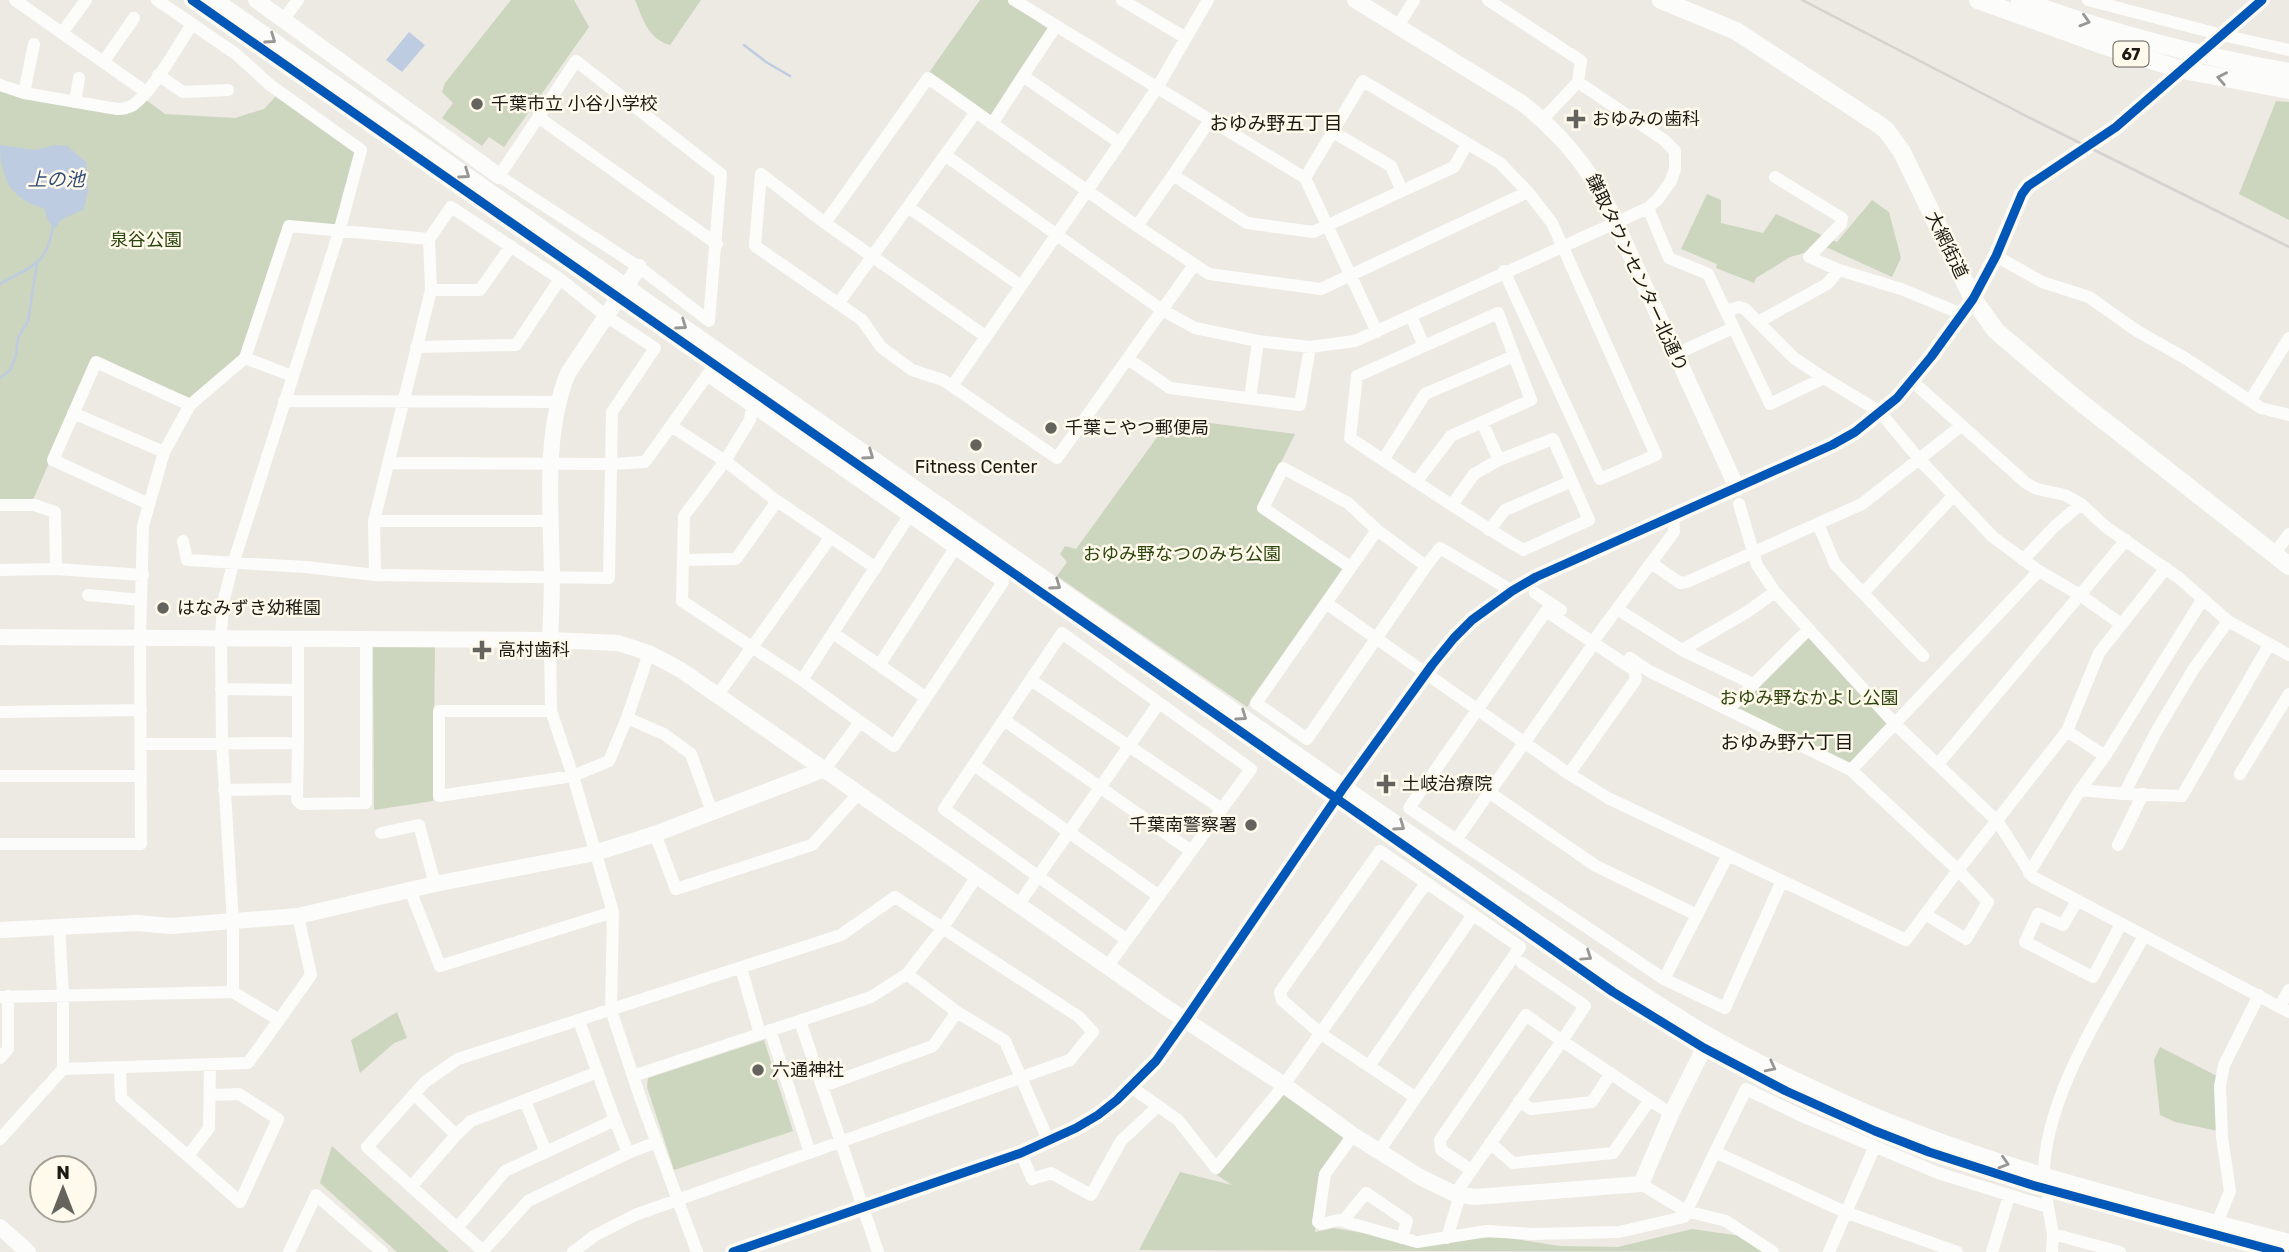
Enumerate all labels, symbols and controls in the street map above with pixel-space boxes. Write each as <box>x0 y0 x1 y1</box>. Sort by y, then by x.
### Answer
one-way arrow <box>2078 13 2090 28</box>
one-way arrow <box>263 31 276 43</box>
road number: 67 <box>2114 42 2148 66</box>
one-way arrow <box>2216 71 2228 86</box>
place label: 千葉市立 小谷小学校 <box>491 93 657 115</box>
marker: 千葉市立 小谷小学校 <box>469 96 485 112</box>
place label: おゆみの歯科 <box>1592 108 1700 130</box>
marker: おゆみの歯科 <box>1566 109 1586 129</box>
district label: おゆみ野五丁目 <box>1209 112 1343 135</box>
one-way arrow <box>457 166 470 178</box>
water label: 上の池 <box>27 168 86 191</box>
street label: 鎌取タウンセンター北通り <box>1581 170 1693 376</box>
street label: 大網街道 <box>1921 208 1973 282</box>
park label: 泉谷公園 <box>110 229 182 251</box>
one-way arrow <box>674 317 687 329</box>
place label: 千葉こやつ郵便局 <box>1065 417 1209 439</box>
marker: 千葉こやつ郵便局 <box>1043 420 1059 436</box>
marker: Fitness Center <box>968 437 984 453</box>
one-way arrow <box>861 447 874 459</box>
place label: Fitness Center <box>915 456 1037 478</box>
park label: おゆみ野なつのみち公園 <box>1083 543 1281 565</box>
one-way arrow <box>1048 577 1061 589</box>
place label: はなみずき幼稚園 <box>177 597 321 619</box>
marker: はなみずき幼稚園 <box>155 600 171 616</box>
place label: 高村歯科 <box>498 639 570 661</box>
marker: 高村歯科 <box>472 640 492 660</box>
park label: おゆみ野なかよし公園 <box>1719 687 1899 709</box>
one-way arrow <box>1234 708 1247 720</box>
district label: おゆみ野六丁目 <box>1720 731 1854 754</box>
place label: 土岐治療院 <box>1402 773 1492 795</box>
marker: 土岐治療院 <box>1376 774 1396 794</box>
place label: 千葉南警察署 <box>1129 814 1237 836</box>
marker: 千葉南警察署 <box>1243 817 1259 833</box>
one-way arrow <box>1392 818 1405 830</box>
one-way arrow <box>1579 948 1592 960</box>
place label: 六通神社 <box>772 1059 844 1081</box>
one-way arrow <box>1764 1059 1776 1073</box>
marker: 六通神社 <box>750 1062 766 1078</box>
north arrow <box>28 1154 98 1224</box>
one-way arrow <box>1998 1154 2010 1169</box>
text: N <box>56 1161 70 1184</box>

